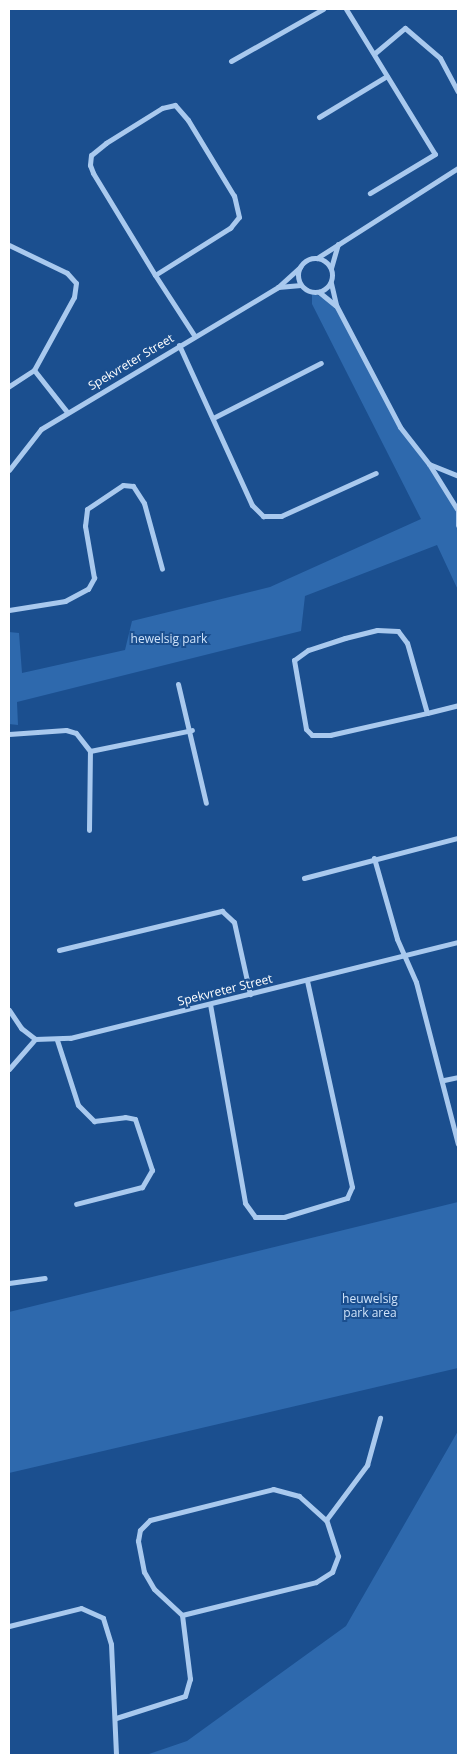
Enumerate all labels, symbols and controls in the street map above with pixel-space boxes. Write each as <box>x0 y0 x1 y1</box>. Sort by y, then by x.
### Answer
street label: Spekvreter Street <box>86 331 176 393</box>
park label: hewelsig park <box>131 632 207 646</box>
street label: Spekvreter Street <box>176 971 274 1009</box>
park label: heuwelsig park area <box>342 1292 398 1320</box>

